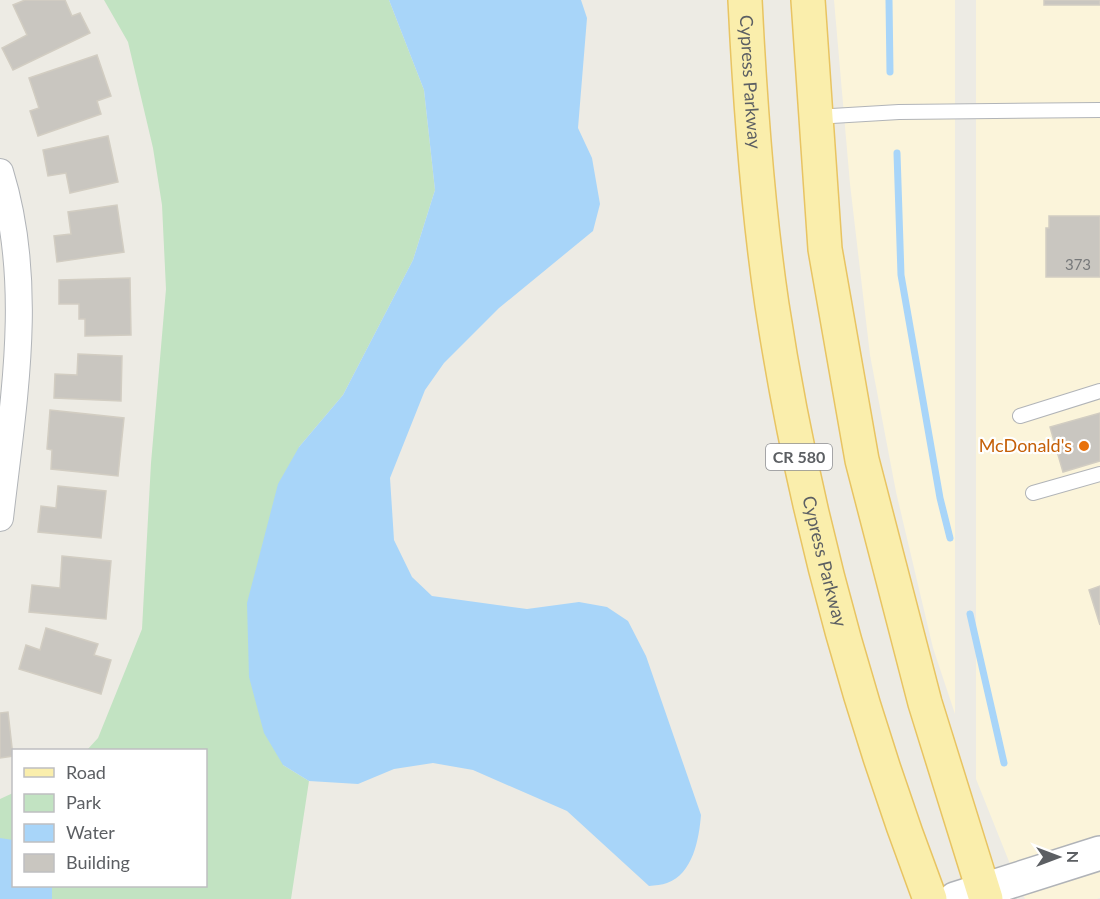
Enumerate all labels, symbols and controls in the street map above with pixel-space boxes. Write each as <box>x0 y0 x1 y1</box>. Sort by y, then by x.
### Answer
street label: Cypress Parkway <box>736 14 766 150</box>
house number: 373 <box>1065 255 1091 273</box>
place label: McDonald's <box>979 434 1072 456</box>
marker: McDonald's <box>1077 439 1091 453</box>
road number: CR 580 <box>766 444 832 470</box>
street label: Cypress Parkway <box>798 493 853 630</box>
legend <box>12 749 207 887</box>
text: Road <box>66 761 106 783</box>
text: Park <box>66 791 102 813</box>
text: Water <box>66 821 115 843</box>
north arrow <box>1028 827 1088 887</box>
text: Building <box>66 851 130 873</box>
text: N <box>1064 851 1083 863</box>

